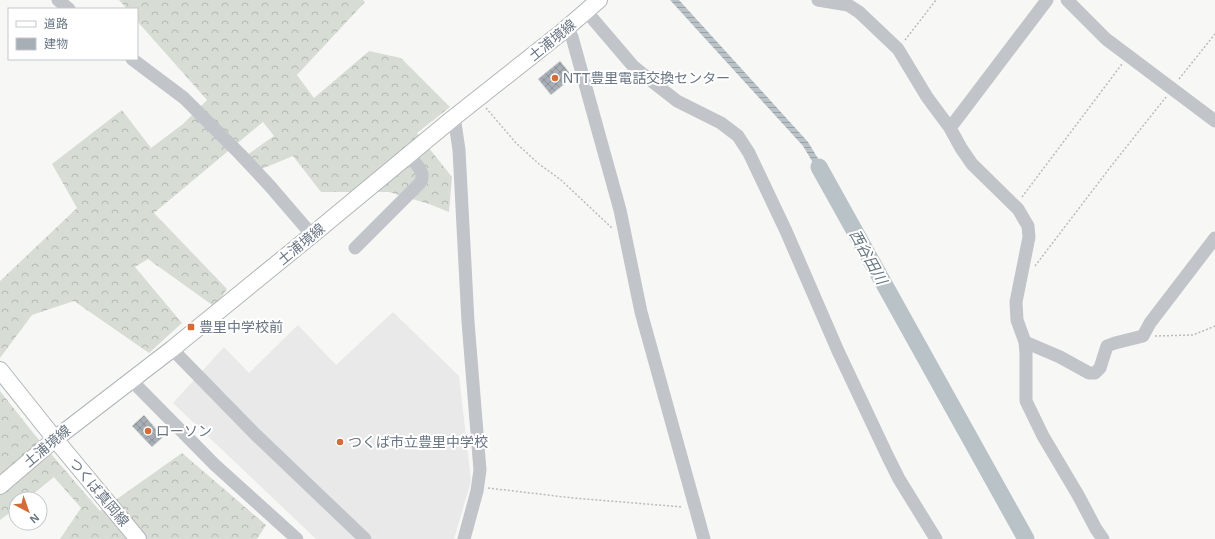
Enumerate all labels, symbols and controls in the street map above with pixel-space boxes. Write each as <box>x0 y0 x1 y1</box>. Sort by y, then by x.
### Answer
legend <box>8 8 138 60</box>
street label: 土浦境線 <box>525 16 579 64</box>
text: 道路 <box>44 17 68 31</box>
text: 建物 <box>44 37 68 51</box>
place label: NTT豊里電話交換センター <box>563 70 730 86</box>
marker: NTT豊里電話交換センター <box>550 73 560 83</box>
street label: 土浦境線 <box>274 220 328 268</box>
water label: 西谷田川 <box>846 226 891 289</box>
place label: 豊里中学校前 <box>199 319 283 335</box>
marker: 豊里中学校前 <box>186 322 196 332</box>
street label: 土浦境線 <box>20 422 74 470</box>
place label: ローソン <box>156 423 212 439</box>
marker: ローソン <box>143 426 153 436</box>
place label: つくば市立豊里中学校 <box>348 434 488 450</box>
marker: つくば市立豊里中学校 <box>335 437 345 447</box>
street label: つくば真岡線 <box>66 455 132 529</box>
north arrow <box>8 491 48 531</box>
text: N <box>28 511 41 526</box>

